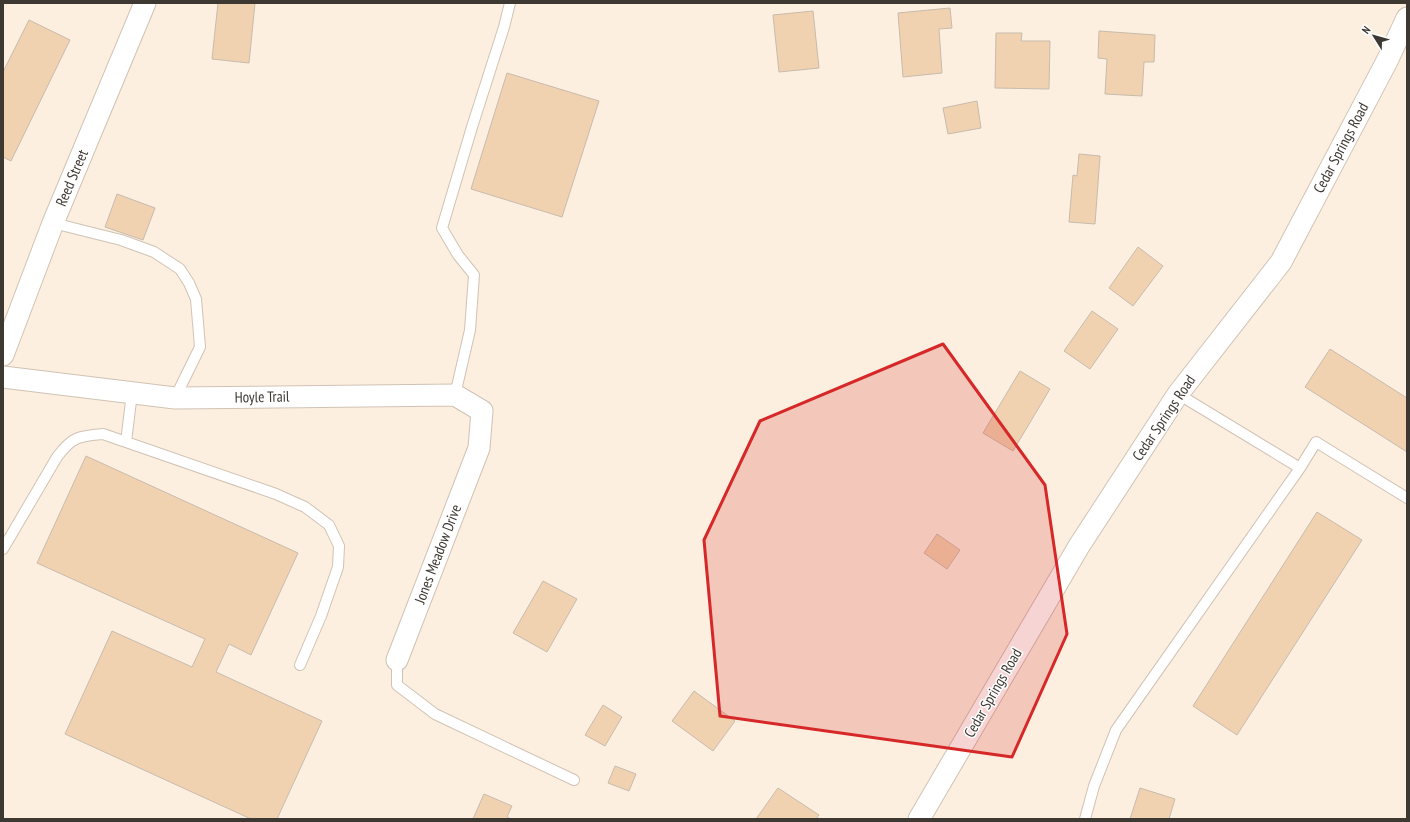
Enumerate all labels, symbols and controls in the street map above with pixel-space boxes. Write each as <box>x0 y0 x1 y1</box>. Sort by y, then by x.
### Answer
north arrow <box>1354 16 1394 56</box>
text: N <box>1359 23 1373 37</box>
street label: Cedar Springs Road <box>1309 99 1372 196</box>
street label: Reed Street <box>51 147 92 209</box>
street label: Cedar Springs Road <box>1128 371 1199 464</box>
street label: Hoyle Trail <box>234 387 290 406</box>
street label: Jones Meadow Drive <box>410 502 465 607</box>
street label: Cedar Springs Road <box>959 645 1026 741</box>

